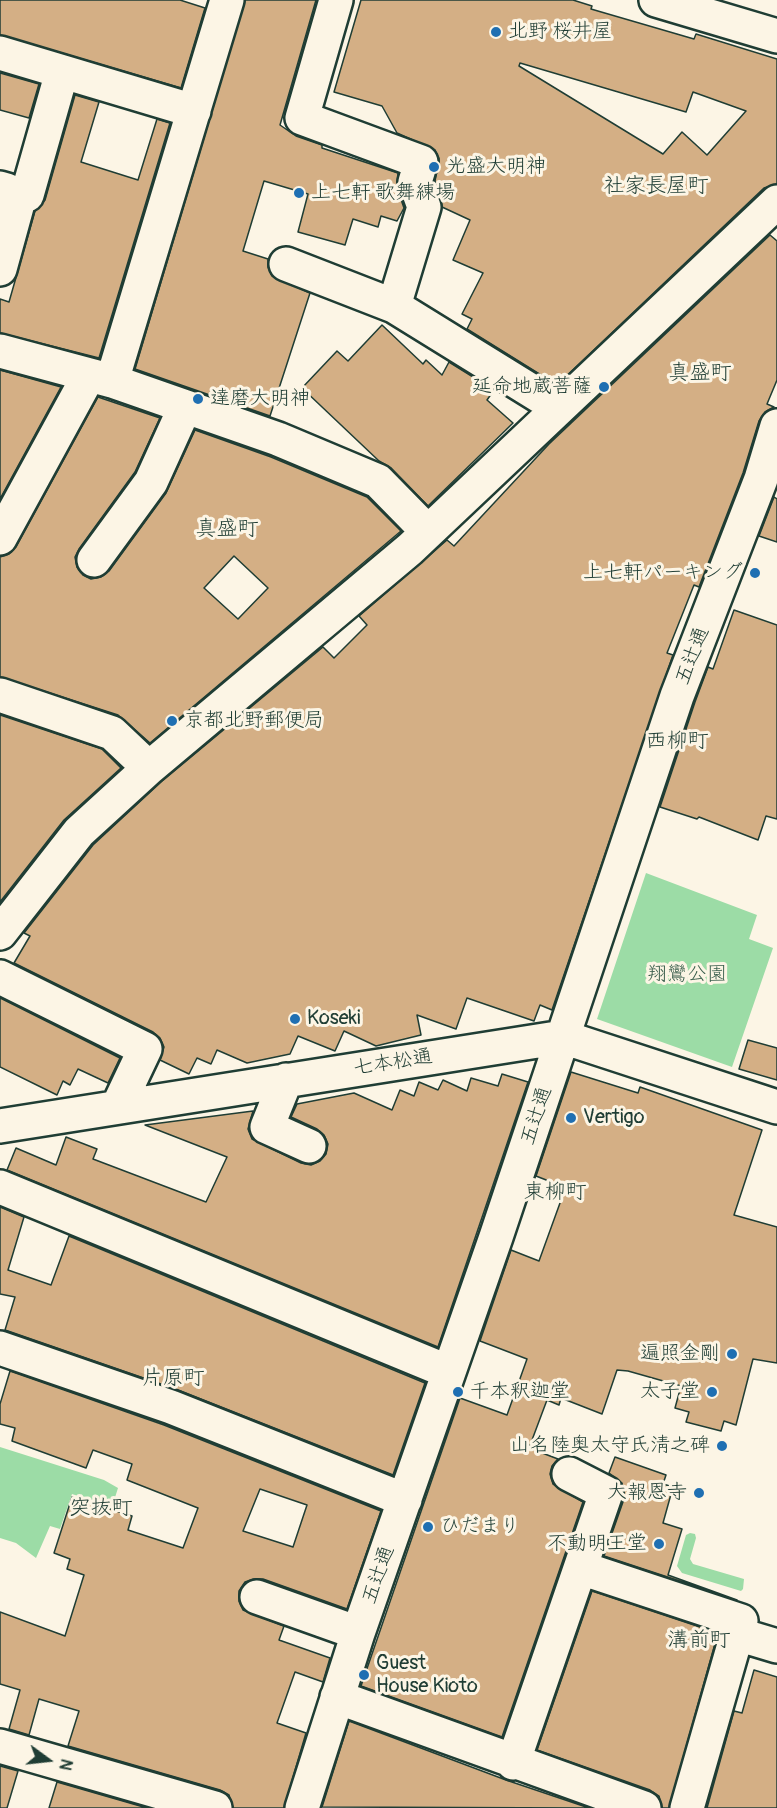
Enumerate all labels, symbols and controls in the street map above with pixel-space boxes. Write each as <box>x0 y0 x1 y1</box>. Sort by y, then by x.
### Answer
place label: 北野 桜井屋 <box>508 20 612 44</box>
marker: 北野 桜井屋 <box>489 25 503 39</box>
place label: 光盛大明神 <box>446 155 546 179</box>
marker: 光盛大明神 <box>427 160 441 174</box>
district label: 社家長屋町 <box>604 174 708 200</box>
place label: 上七軒 歌舞練場 <box>311 181 455 205</box>
marker: 上七軒 歌舞練場 <box>292 186 306 200</box>
district label: 真盛町 <box>669 361 731 387</box>
place label: 延命地蔵菩薩 <box>472 375 592 399</box>
marker: 延命地蔵菩薩 <box>597 380 611 394</box>
place label: 達磨大明神 <box>210 387 310 411</box>
marker: 達磨大明神 <box>191 392 205 406</box>
district label: 真盛町 <box>196 517 258 543</box>
place label: 上七軒パーキング <box>583 561 743 585</box>
marker: 上七軒パーキング <box>748 566 762 580</box>
street label: 五辻通 <box>671 624 715 688</box>
place label: 京都北野郵便局 <box>184 709 324 733</box>
marker: 京都北野郵便局 <box>165 714 179 728</box>
district label: 西柳町 <box>646 729 708 755</box>
park label: 翔鸞公園 <box>647 963 727 987</box>
place label: Koseki <box>307 1007 360 1031</box>
marker: Koseki <box>288 1012 302 1026</box>
street label: 七本松通 <box>352 1045 434 1081</box>
street label: 五辻通 <box>516 1084 558 1148</box>
place label: Vertigo <box>583 1106 644 1130</box>
marker: Vertigo <box>564 1111 578 1125</box>
district label: 東柳町 <box>524 1180 586 1206</box>
place label: 遍照金剛 <box>640 1342 720 1366</box>
marker: 遍照金剛 <box>725 1347 739 1361</box>
district label: 片原町 <box>142 1366 204 1392</box>
place label: 千本釈迦堂 <box>470 1380 570 1404</box>
place label: 太子堂 <box>640 1380 700 1404</box>
marker: 千本釈迦堂 <box>451 1385 465 1399</box>
marker: 太子堂 <box>705 1385 719 1399</box>
place label: 山名陸奥太守氏淸之碑 <box>510 1434 710 1458</box>
marker: 山名陸奥太守氏淸之碑 <box>715 1439 729 1453</box>
place label: 大報恩寺 <box>607 1481 687 1505</box>
marker: 大報恩寺 <box>692 1486 706 1500</box>
district label: 突抜町 <box>70 1496 132 1522</box>
place label: ひだまり <box>440 1515 520 1539</box>
marker: ひだまり <box>421 1520 435 1534</box>
place label: 不動明王堂 <box>547 1532 647 1556</box>
marker: 不動明王堂 <box>652 1537 666 1551</box>
street label: 五辻通 <box>358 1543 400 1607</box>
district label: 溝前町 <box>668 1628 730 1654</box>
place label: Guest House Kioto <box>376 1652 478 1699</box>
marker: Guest House Kioto <box>357 1668 371 1682</box>
north arrow <box>18 1730 78 1790</box>
text: N <box>54 1757 76 1772</box>

